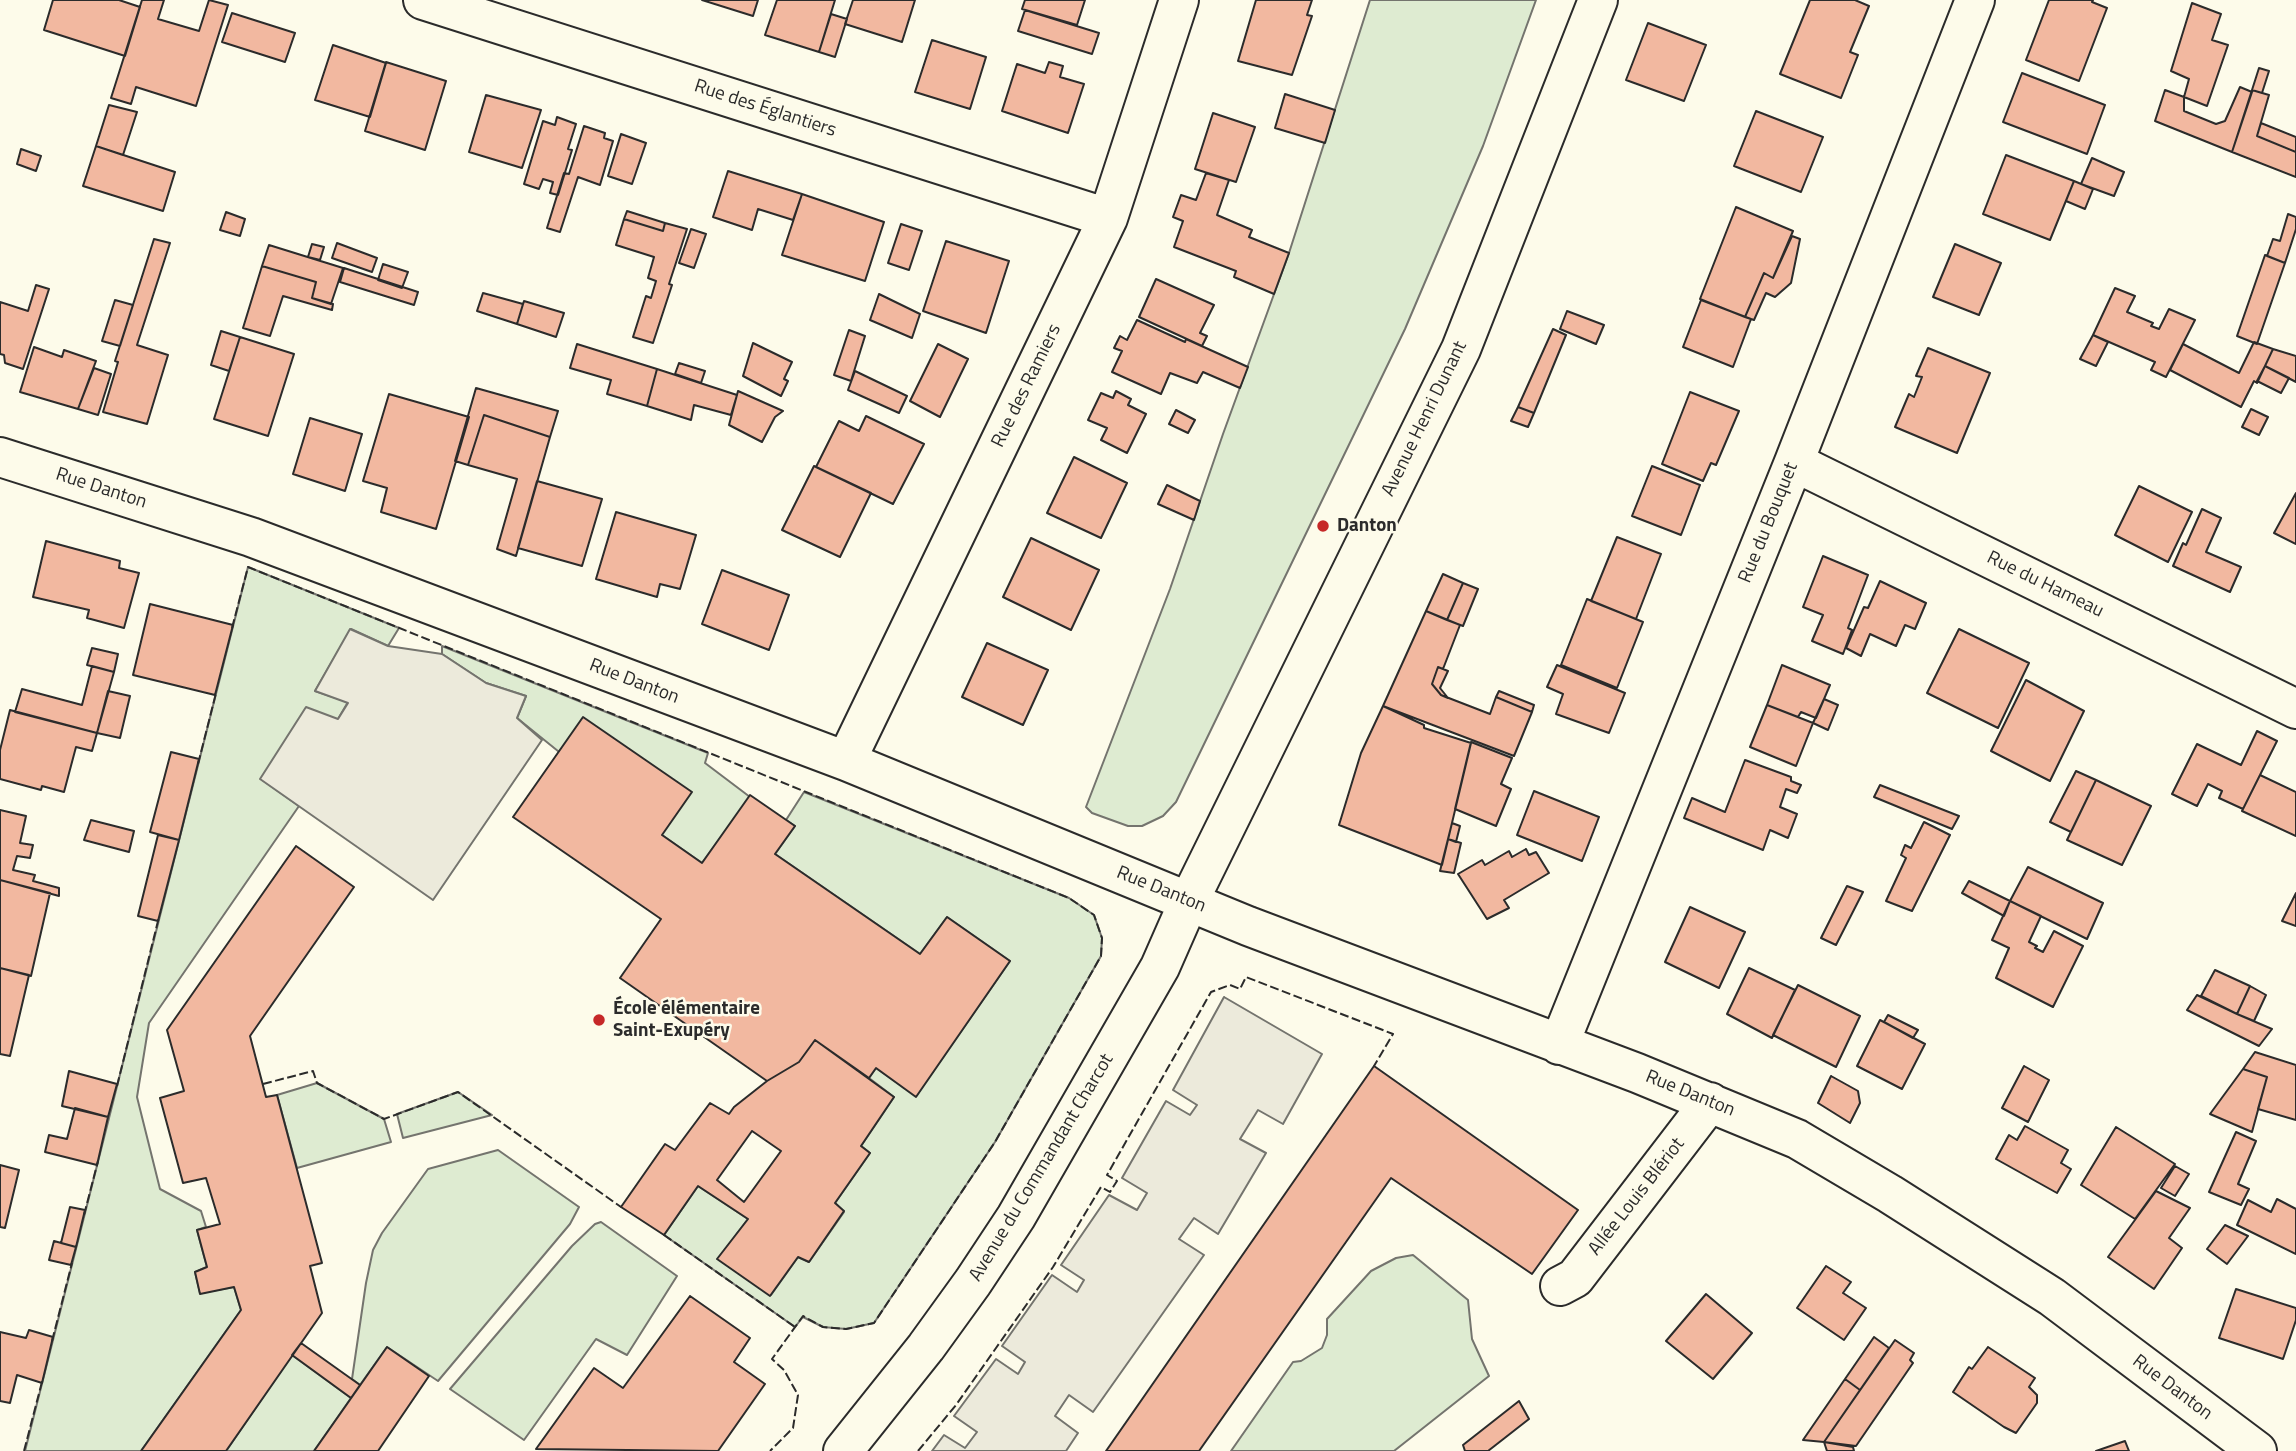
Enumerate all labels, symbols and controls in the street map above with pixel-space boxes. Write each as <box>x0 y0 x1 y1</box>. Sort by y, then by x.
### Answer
street label: Rue des Églantiers <box>691 75 839 143</box>
street label: Rue des Ramiers <box>987 321 1067 451</box>
street label: Avenue Henri Dunant <box>1378 338 1472 500</box>
street label: Rue du Bouquet <box>1734 459 1804 587</box>
street label: Rue Danton <box>53 464 149 514</box>
place label: Danton <box>1337 515 1397 537</box>
marker: Danton <box>1315 518 1331 534</box>
street label: Rue du Hameau <box>1983 547 2107 623</box>
street label: Rue Danton <box>586 654 682 710</box>
street label: Rue Danton <box>1113 862 1209 918</box>
place label: École élémentaire Saint-Exupéry <box>613 998 760 1042</box>
marker: École élémentaire Saint-Exupéry <box>591 1012 607 1028</box>
street label: Avenue du Commandant Charcot <box>965 1050 1119 1286</box>
street label: Rue Danton <box>1642 1066 1738 1122</box>
street label: Allée Louis Blériot <box>1584 1134 1690 1260</box>
street label: Rue Danton <box>2127 1351 2217 1425</box>

